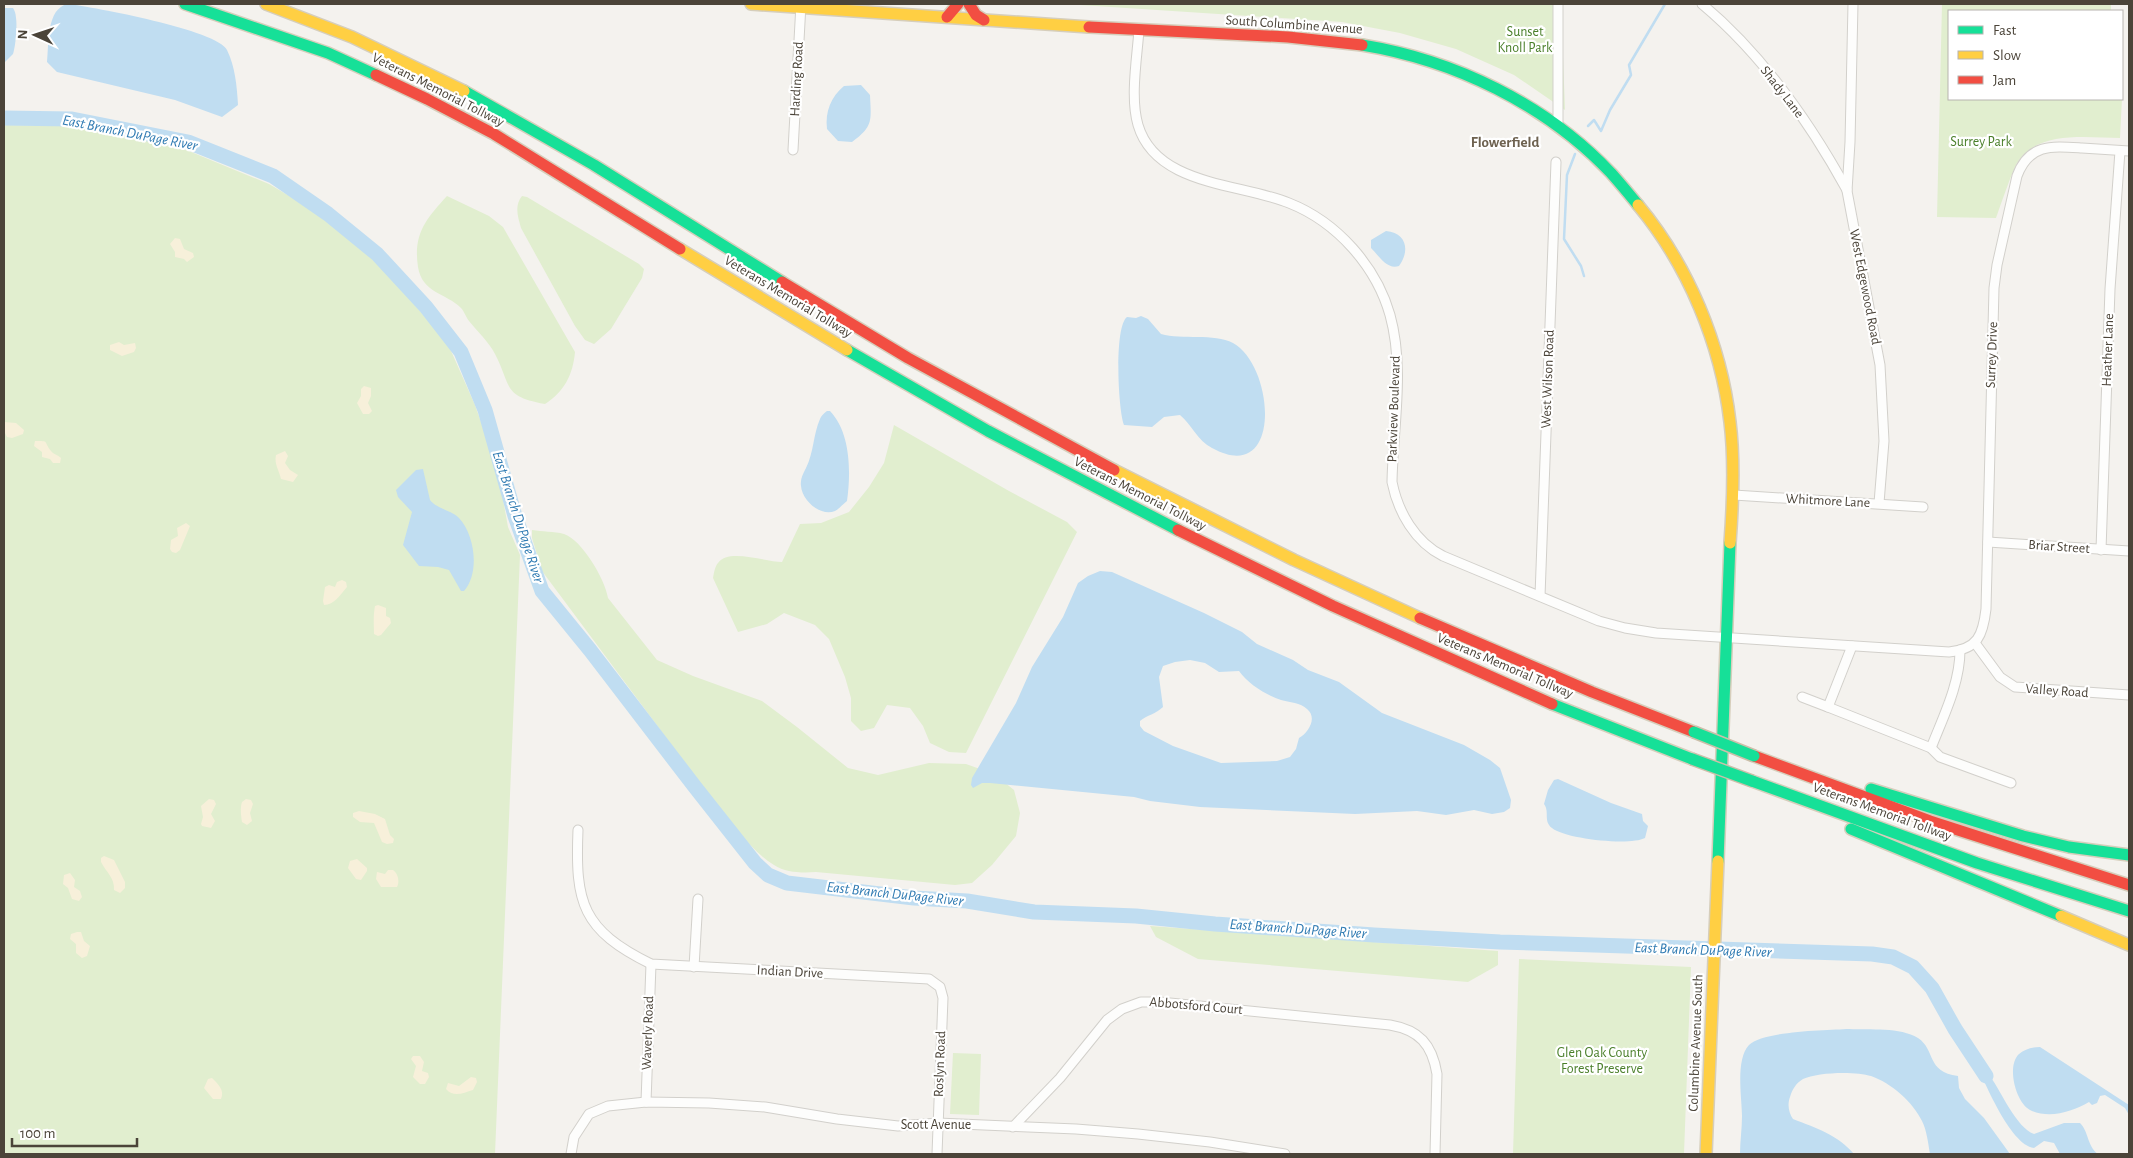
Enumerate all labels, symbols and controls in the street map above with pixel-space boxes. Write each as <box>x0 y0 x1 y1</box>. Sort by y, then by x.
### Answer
north arrow <box>10 10 60 60</box>
legend <box>1948 10 2123 100</box>
street label: South Columbine Avenue <box>1225 13 1363 37</box>
text: Fast <box>1993 23 2017 38</box>
park label: Sunset Knoll Park <box>1497 25 1553 55</box>
text: N <box>16 29 30 40</box>
street label: Harding Road <box>788 41 806 117</box>
text: Slow <box>1993 48 2021 63</box>
street label: Veterans Memorial Tollway <box>370 51 506 129</box>
street label: Shady Lane <box>1758 63 1806 121</box>
text: Jam <box>1993 73 2016 88</box>
water label: East Branch DuPage River <box>61 113 200 154</box>
district label: Flowerfield <box>1471 135 1539 150</box>
park label: Surrey Park <box>1950 135 2012 149</box>
street label: West Edgewood Road <box>1847 228 1883 346</box>
street label: Veterans Memorial Tollway <box>722 253 854 341</box>
street label: Heather Lane <box>2100 313 2116 387</box>
street label: Surrey Drive <box>1984 322 2000 388</box>
street label: West Wilson Road <box>1539 329 1557 429</box>
street label: Parkview Boulevard <box>1385 355 1403 463</box>
water label: East Branch DuPage River <box>490 449 547 586</box>
street label: Veterans Memorial Tollway <box>1072 455 1208 533</box>
street label: Whitmore Lane <box>1785 492 1871 510</box>
street label: Briar Street <box>2028 538 2091 556</box>
street label: Veterans Memorial Tollway <box>1435 631 1575 701</box>
street label: Valley Road <box>2025 682 2089 700</box>
street label: Veterans Memorial Tollway <box>1811 780 1953 844</box>
water label: East Branch DuPage River <box>826 879 965 909</box>
water label: East Branch DuPage River <box>1229 917 1368 941</box>
water label: East Branch DuPage River <box>1634 940 1773 960</box>
street label: Indian Drive <box>756 963 824 981</box>
street label: Columbine Avenue South <box>1687 974 1705 1112</box>
street label: Abbotsford Court <box>1149 995 1244 1017</box>
street label: Waverly Road <box>640 996 656 1070</box>
street label: Roslyn Road <box>932 1031 948 1097</box>
park label: Glen Oak County Forest Preserve <box>1557 1046 1647 1076</box>
scale bar <box>12 1116 138 1148</box>
street label: Scott Avenue <box>901 1118 971 1132</box>
text: 100 m <box>20 1126 55 1141</box>

